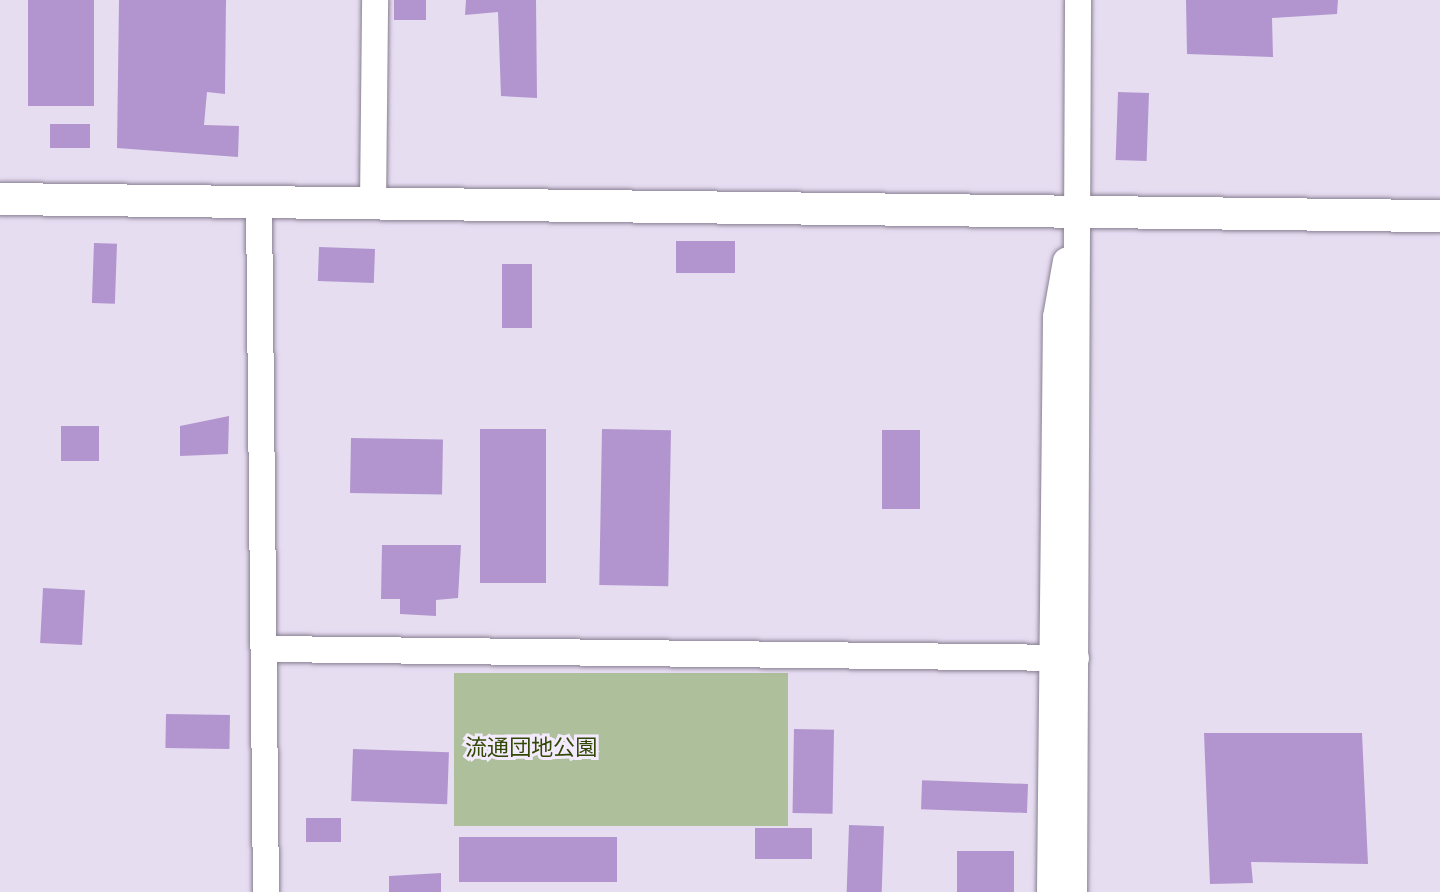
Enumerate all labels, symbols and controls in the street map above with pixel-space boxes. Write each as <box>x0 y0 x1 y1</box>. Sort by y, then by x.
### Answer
park label: 流通団地公園 <box>465 735 597 761</box>

